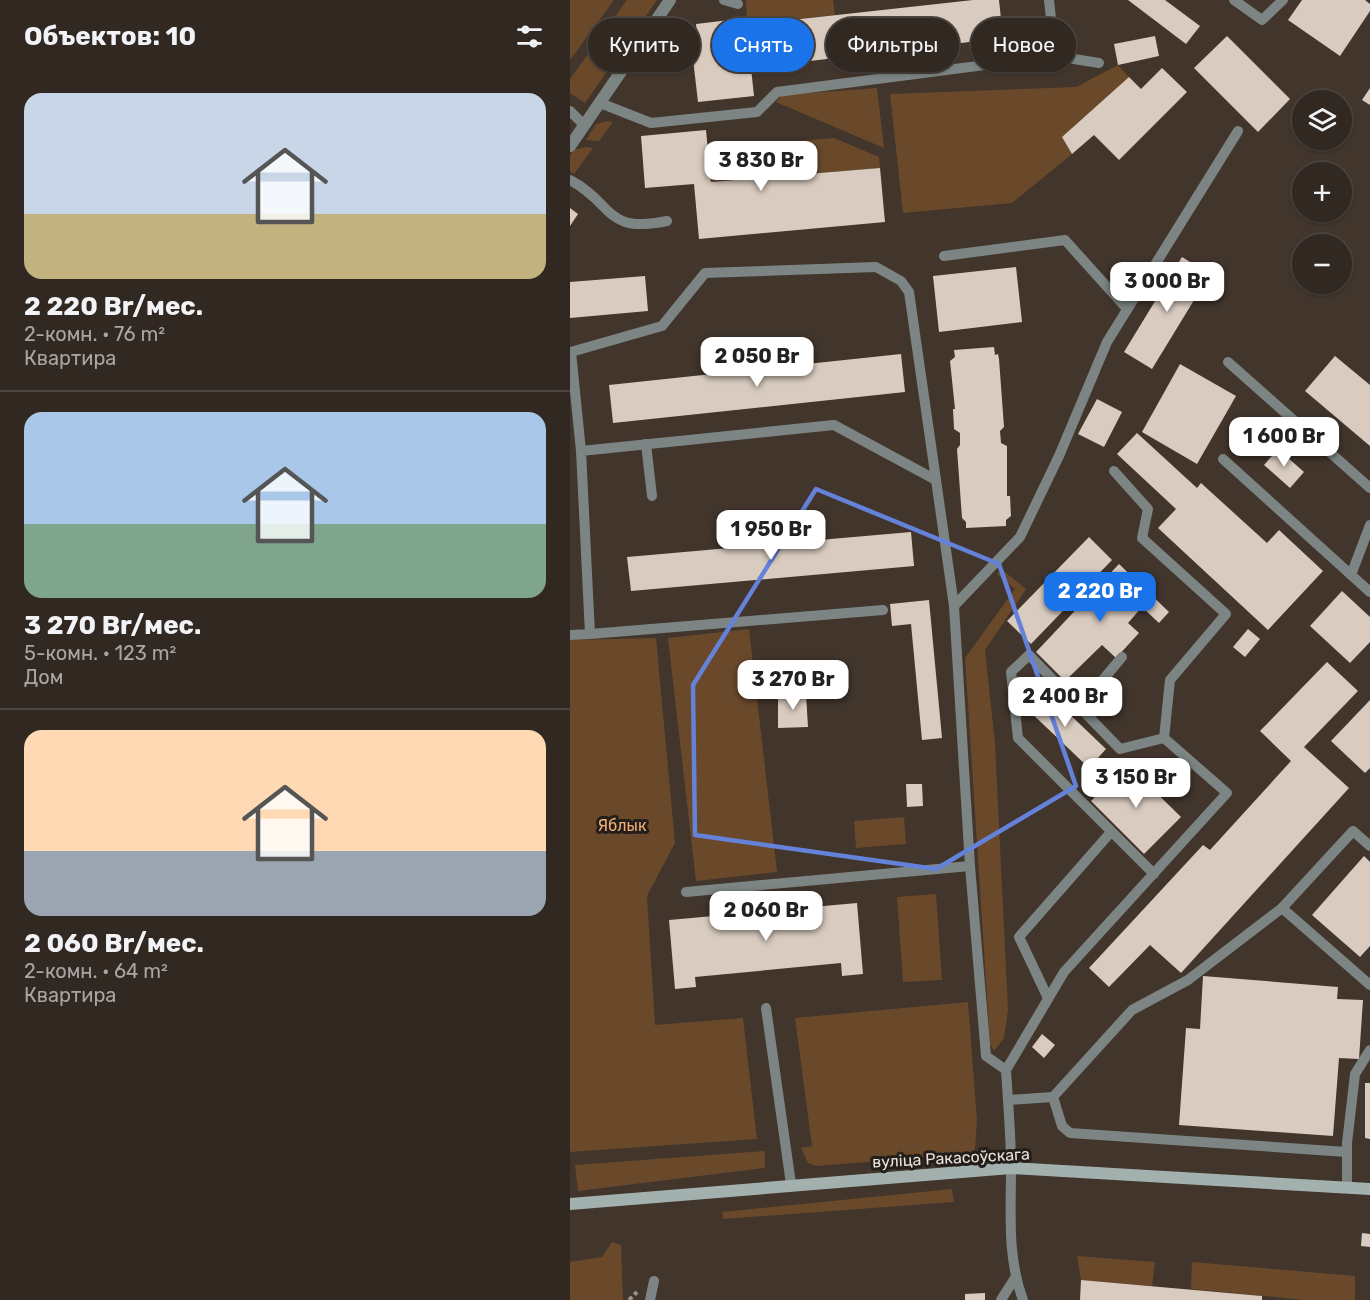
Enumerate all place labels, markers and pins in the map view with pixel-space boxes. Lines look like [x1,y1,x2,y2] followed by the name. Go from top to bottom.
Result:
[699,141,823,192] pin: 3 830 Br
[1105,262,1229,313] pin: 3 000 Br
[695,337,819,388] pin: 2 050 Br
[1222,417,1346,468] pin: 1 600 Br
[709,510,833,561] pin: 1 950 Br
[1038,572,1162,623] pin: 2 220 Br
[731,660,855,711] pin: 3 270 Br
[1003,677,1127,728] pin: 2 400 Br
[1074,758,1198,809] pin: 3 150 Br
[704,891,828,942] pin: 2 060 Br

